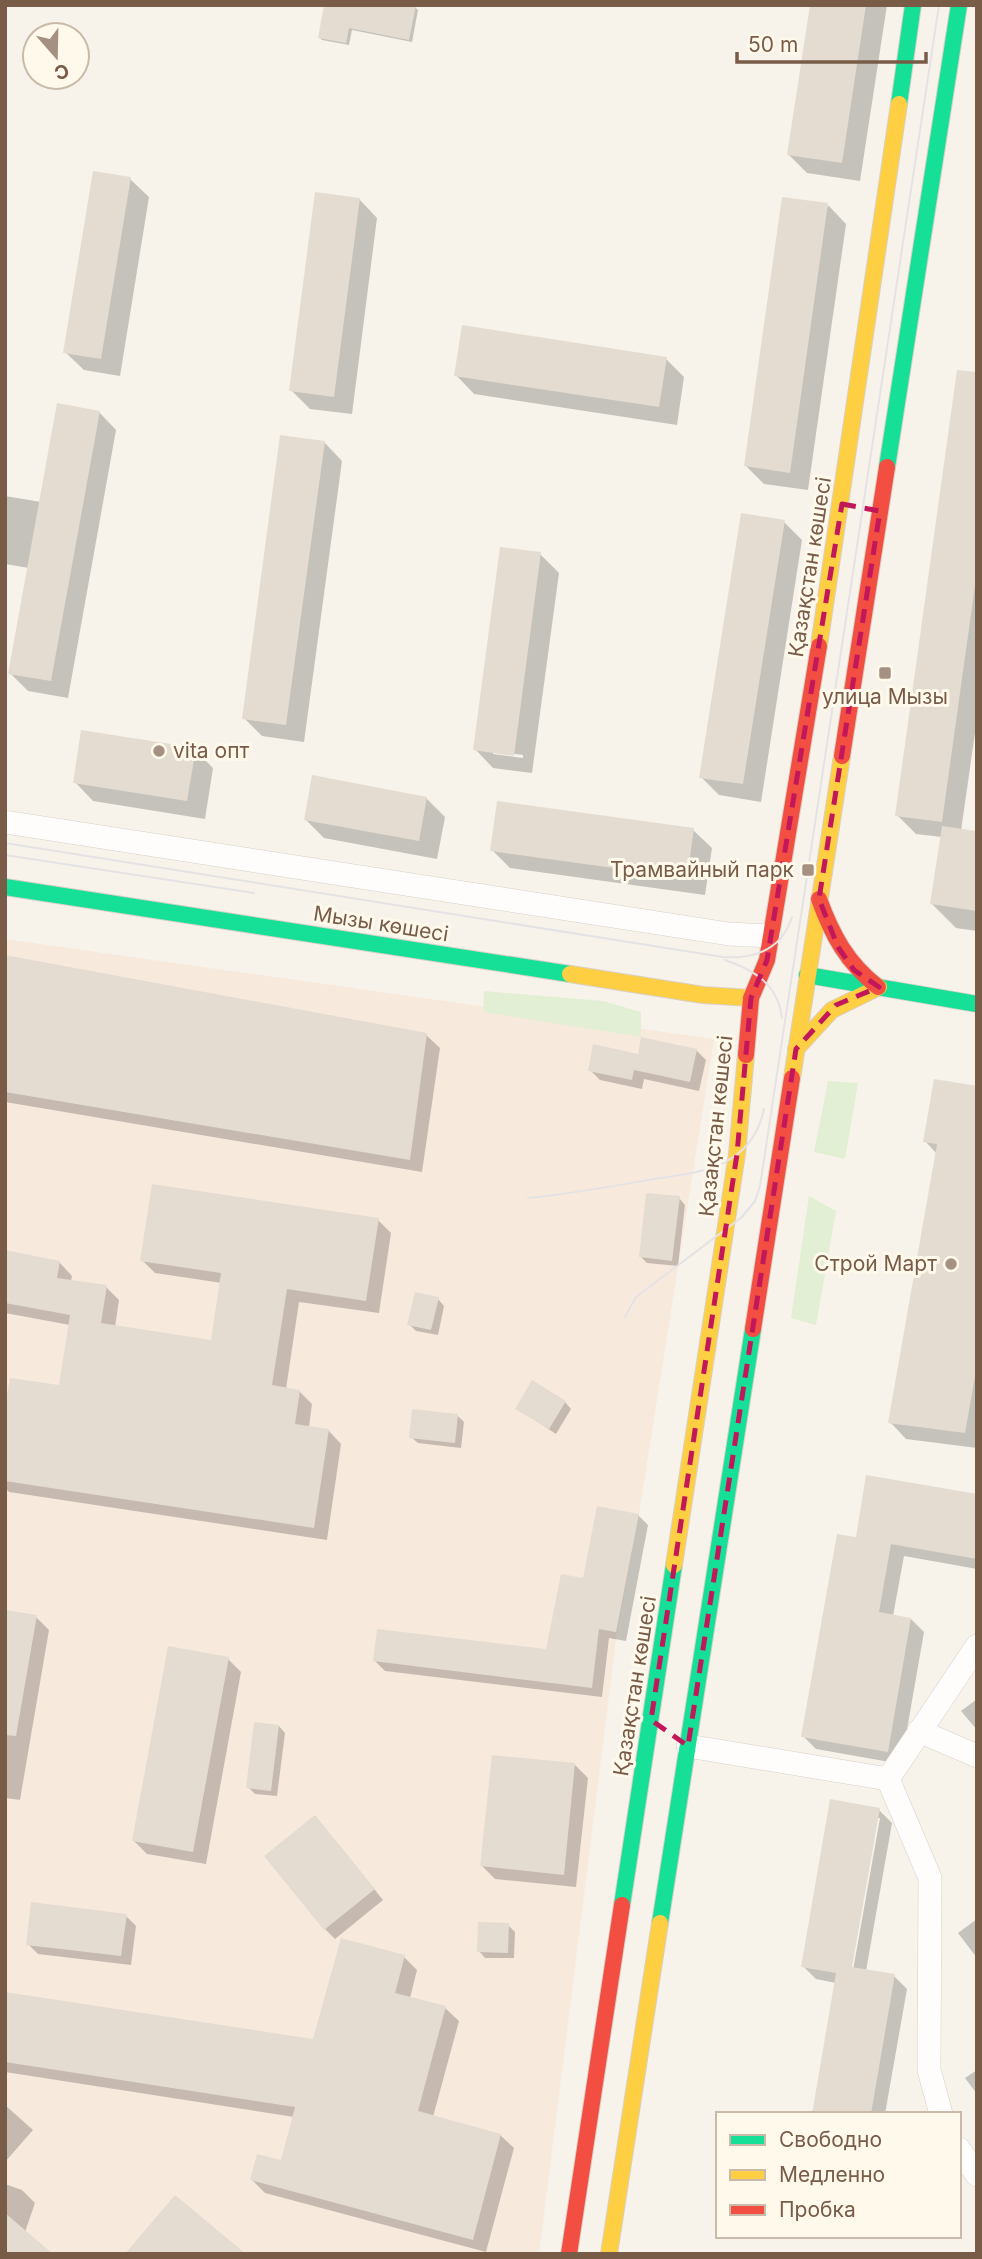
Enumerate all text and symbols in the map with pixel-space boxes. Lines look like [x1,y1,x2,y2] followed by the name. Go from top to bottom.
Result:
[21,21,91,91] north arrow
[737,21,926,65] scale bar
[748,32,798,57] text: 50 m
[51,58,72,85] text: С
[783,475,836,659] street label: Қазақстан көшесі
[877,665,893,681] marker: улица Мызы
[822,684,948,709] place label: улица Мызы
[173,738,249,763] place label: vita опт
[151,743,167,759] marker: vita опт
[610,857,795,882] place label: Трамвайный парк
[800,862,816,878] marker: Трамвайный парк
[312,901,450,947] street label: Мызы көшесі
[694,1034,737,1218] street label: Қазақстан көшесі
[814,1251,937,1276] place label: Строй Март
[943,1256,959,1272] marker: Строй Март
[608,1594,661,1778] street label: Қазақстан көшесі
[716,2112,961,2238] legend
[779,2127,882,2152] text: Свободно
[779,2162,885,2187] text: Медленно
[779,2197,856,2222] text: Пробка

